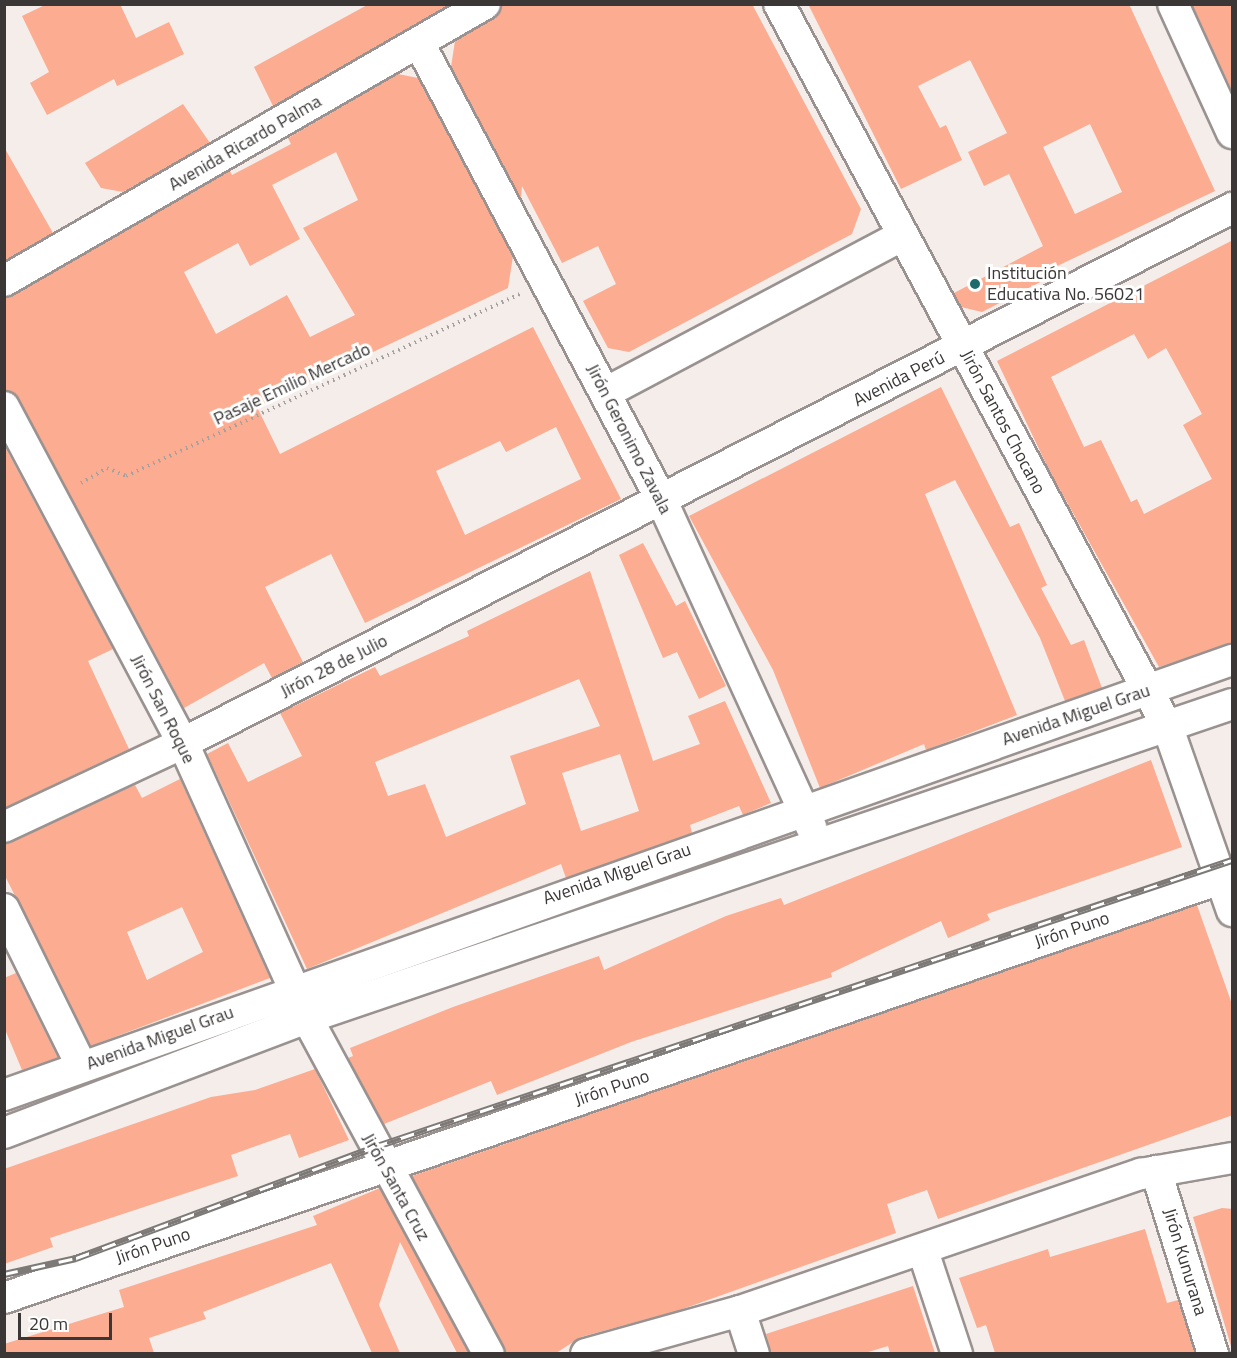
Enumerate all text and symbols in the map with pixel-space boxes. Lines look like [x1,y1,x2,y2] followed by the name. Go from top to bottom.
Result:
[165,90,325,196] street label: Avenida Ricardo Palma
[987,263,1144,306] place label: Institución Educativa No. 56021
[968,277,982,291] marker: Institución Educativa No. 56021
[210,338,374,430] street label: Pasaje Emilio Mercado
[956,346,1050,498] street label: Jirón Santos Chocano
[850,347,948,411] street label: Avenida Perú
[582,360,676,518] street label: Jirón Geronimo Zavala
[277,630,391,702] street label: Jirón 28 de Julio
[126,651,200,767] street label: Jirón San Roque
[999,680,1153,750] street label: Avenida Miguel Grau
[540,839,694,909] street label: Avenida Miguel Grau
[1032,907,1112,953] street label: Jirón Puno
[83,1001,237,1075] street label: Avenida Miguel Grau
[572,1065,652,1111] street label: Jirón Puno
[358,1129,434,1245] street label: Jirón Santa Cruz
[1158,1206,1212,1318] street label: Jirón Kunurana
[113,1223,193,1269] street label: Jirón Puno
[21,1301,116,1339] scale bar
[29,1310,68,1337] text: 20 m

